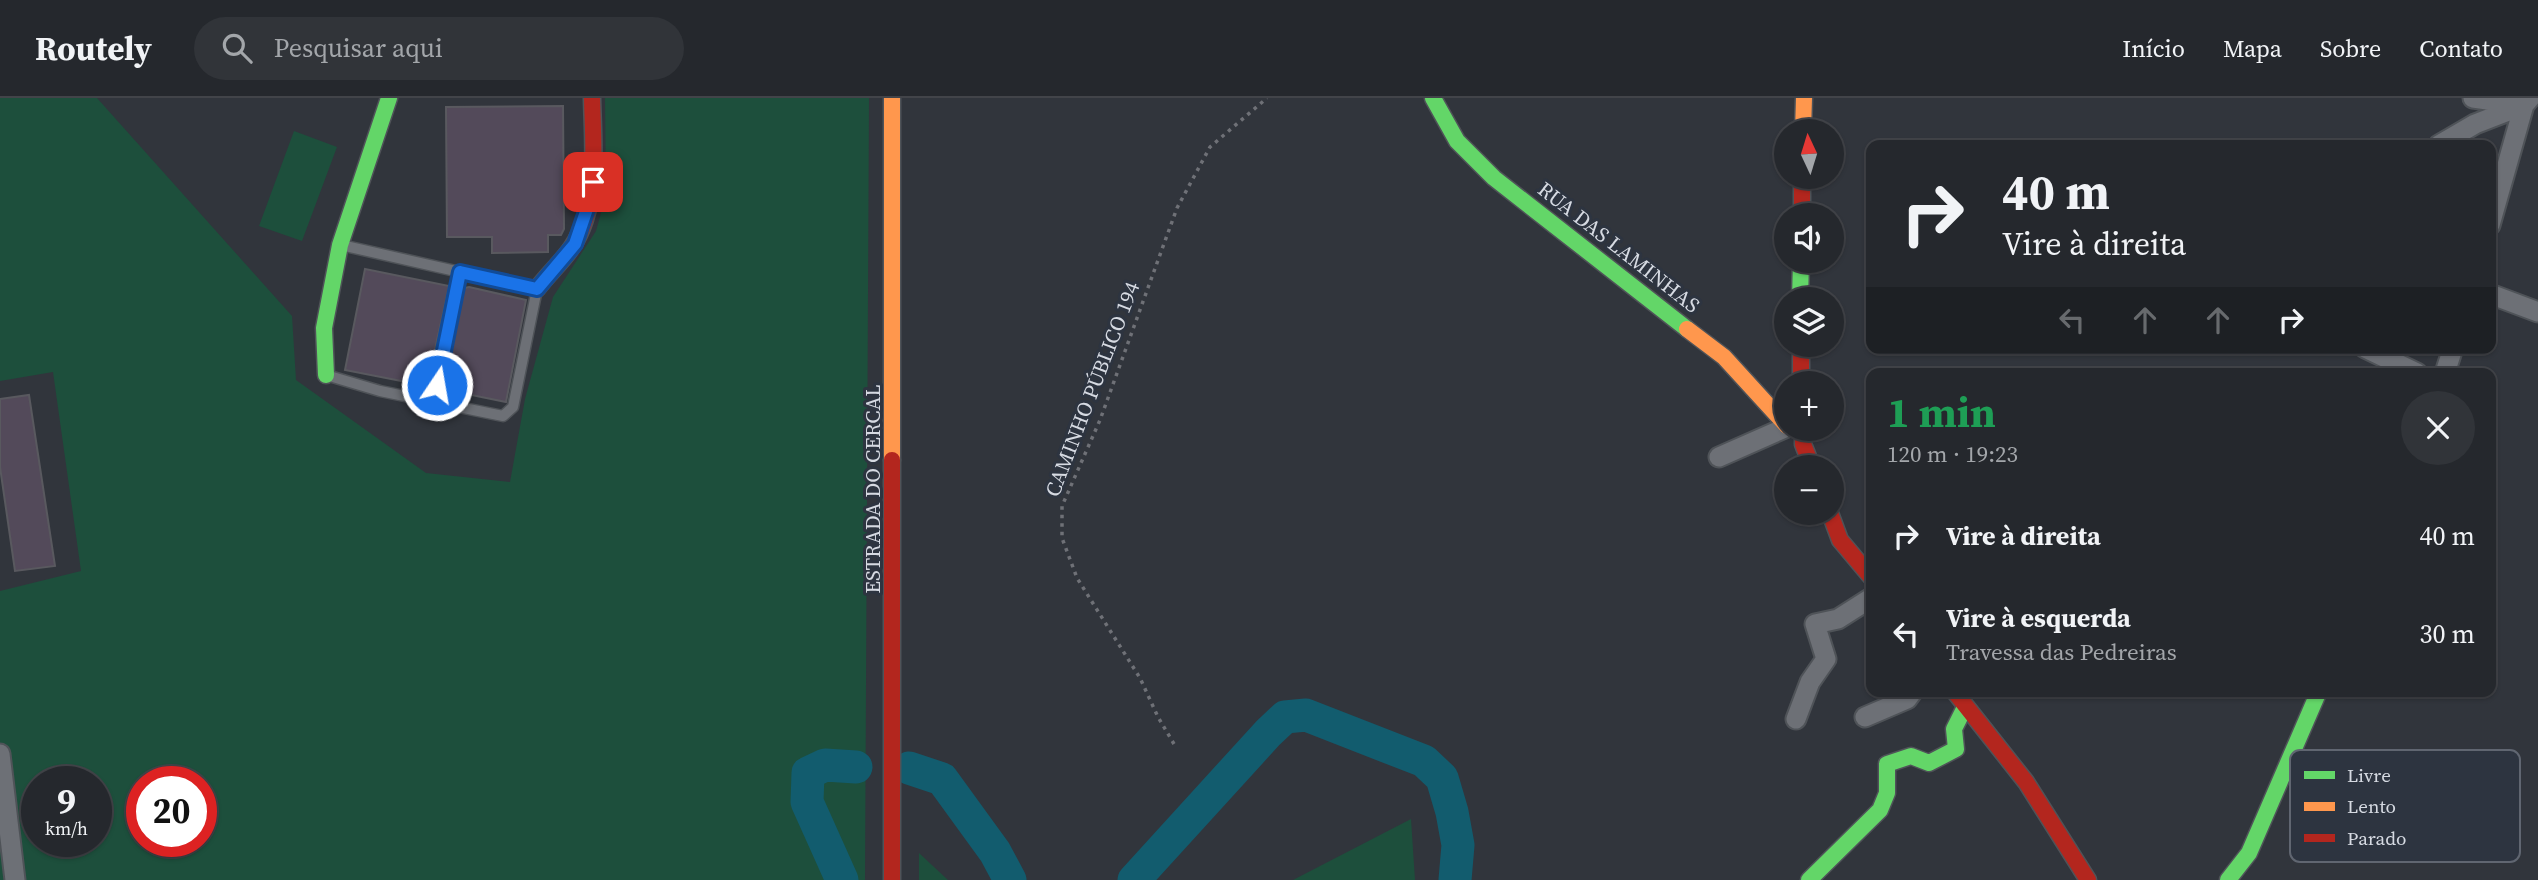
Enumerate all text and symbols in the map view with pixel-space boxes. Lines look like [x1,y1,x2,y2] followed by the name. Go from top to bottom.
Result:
[194,17,684,80] search box
[35,26,152,71] text: Routely
[218,29,256,67] icon: search
[274,30,443,66] text: Pesquisar aqui
[2122,32,2185,65] text: Início
[2223,32,2282,65] text: Mapa
[2320,32,2381,65] text: Sobre
[2419,32,2503,65] text: Contato
[1774,119,1844,189] north arrow
[1774,119,1844,525] map controls
[563,152,623,212] pin
[2002,158,2110,225] text: 40 m
[574,163,612,201] icon: arrive
[1887,168,1978,259] icon: right
[1532,175,1706,319] street label: RUA DAS LAMINHAS
[1774,203,1844,273] button: sound
[2002,222,2186,266] text: Vire à direita
[1038,277,1147,501] street label: CAMINHO PÚBLICO 194
[1774,287,1844,357] button: layers
[2053,301,2091,339] icon: left
[2126,301,2164,339] icon: ahead
[2199,301,2237,339] icon: ahead
[2272,301,2310,339] icon: right
[400,348,474,422] position arrow
[1774,371,1844,441] button: +
[1887,383,1996,441] text: 1 min
[858,384,887,594] street label: ESTRADA DO CERCAL
[2401,391,2475,465] button: close
[1887,438,2018,470] text: 120 m · 19:23
[1774,455,1844,525] button: −
[1887,517,1925,555] icon: right
[1946,518,2101,554] text: Vire à direita
[2420,518,2475,554] text: 40 m
[1946,600,2131,636] text: Vire à esquerda
[1887,615,1925,653] icon: left
[2420,616,2475,652] text: 30 m
[1946,636,2177,668] text: Travessa das Pedreiras
[2290,750,2520,862] legend
[2347,762,2391,788] text: Livre
[126,766,217,857] speed limit sign: 20
[57,778,76,826] text: 9
[2347,793,2396,819] text: Lento
[45,816,88,841] text: km/h
[2347,825,2406,851] text: Parado

